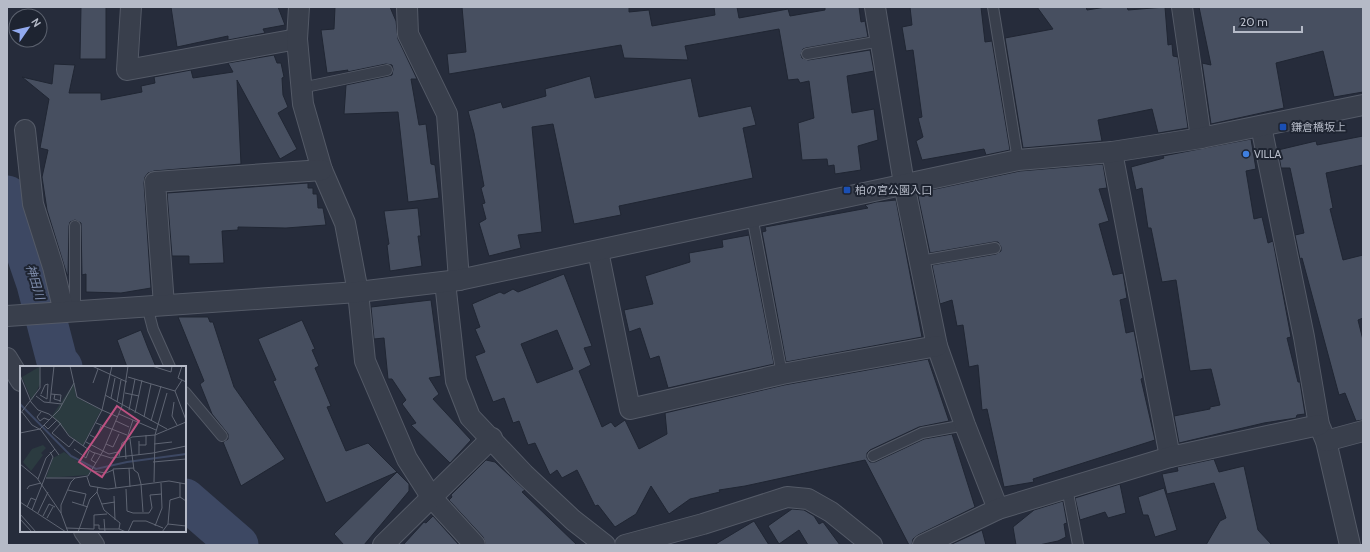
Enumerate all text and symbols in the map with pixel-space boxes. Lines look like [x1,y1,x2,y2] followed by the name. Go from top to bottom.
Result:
[8,8,48,48] north arrow
[1234,8,1302,34] scale bar
[1240,14,1268,29] text: 20 m
[28,15,44,30] text: N
[1291,120,1346,134] place label: 鎌倉橋坂上
[1278,122,1288,132] marker: 鎌倉橋坂上
[1254,147,1282,161] place label: VILLA
[1241,149,1251,159] marker: VILLA
[855,183,932,197] place label: 柏の宮公園入口
[842,185,852,195] marker: 柏の宮公園入口
[23,262,48,303] water label: 神田川
[20,366,186,532] inset map

